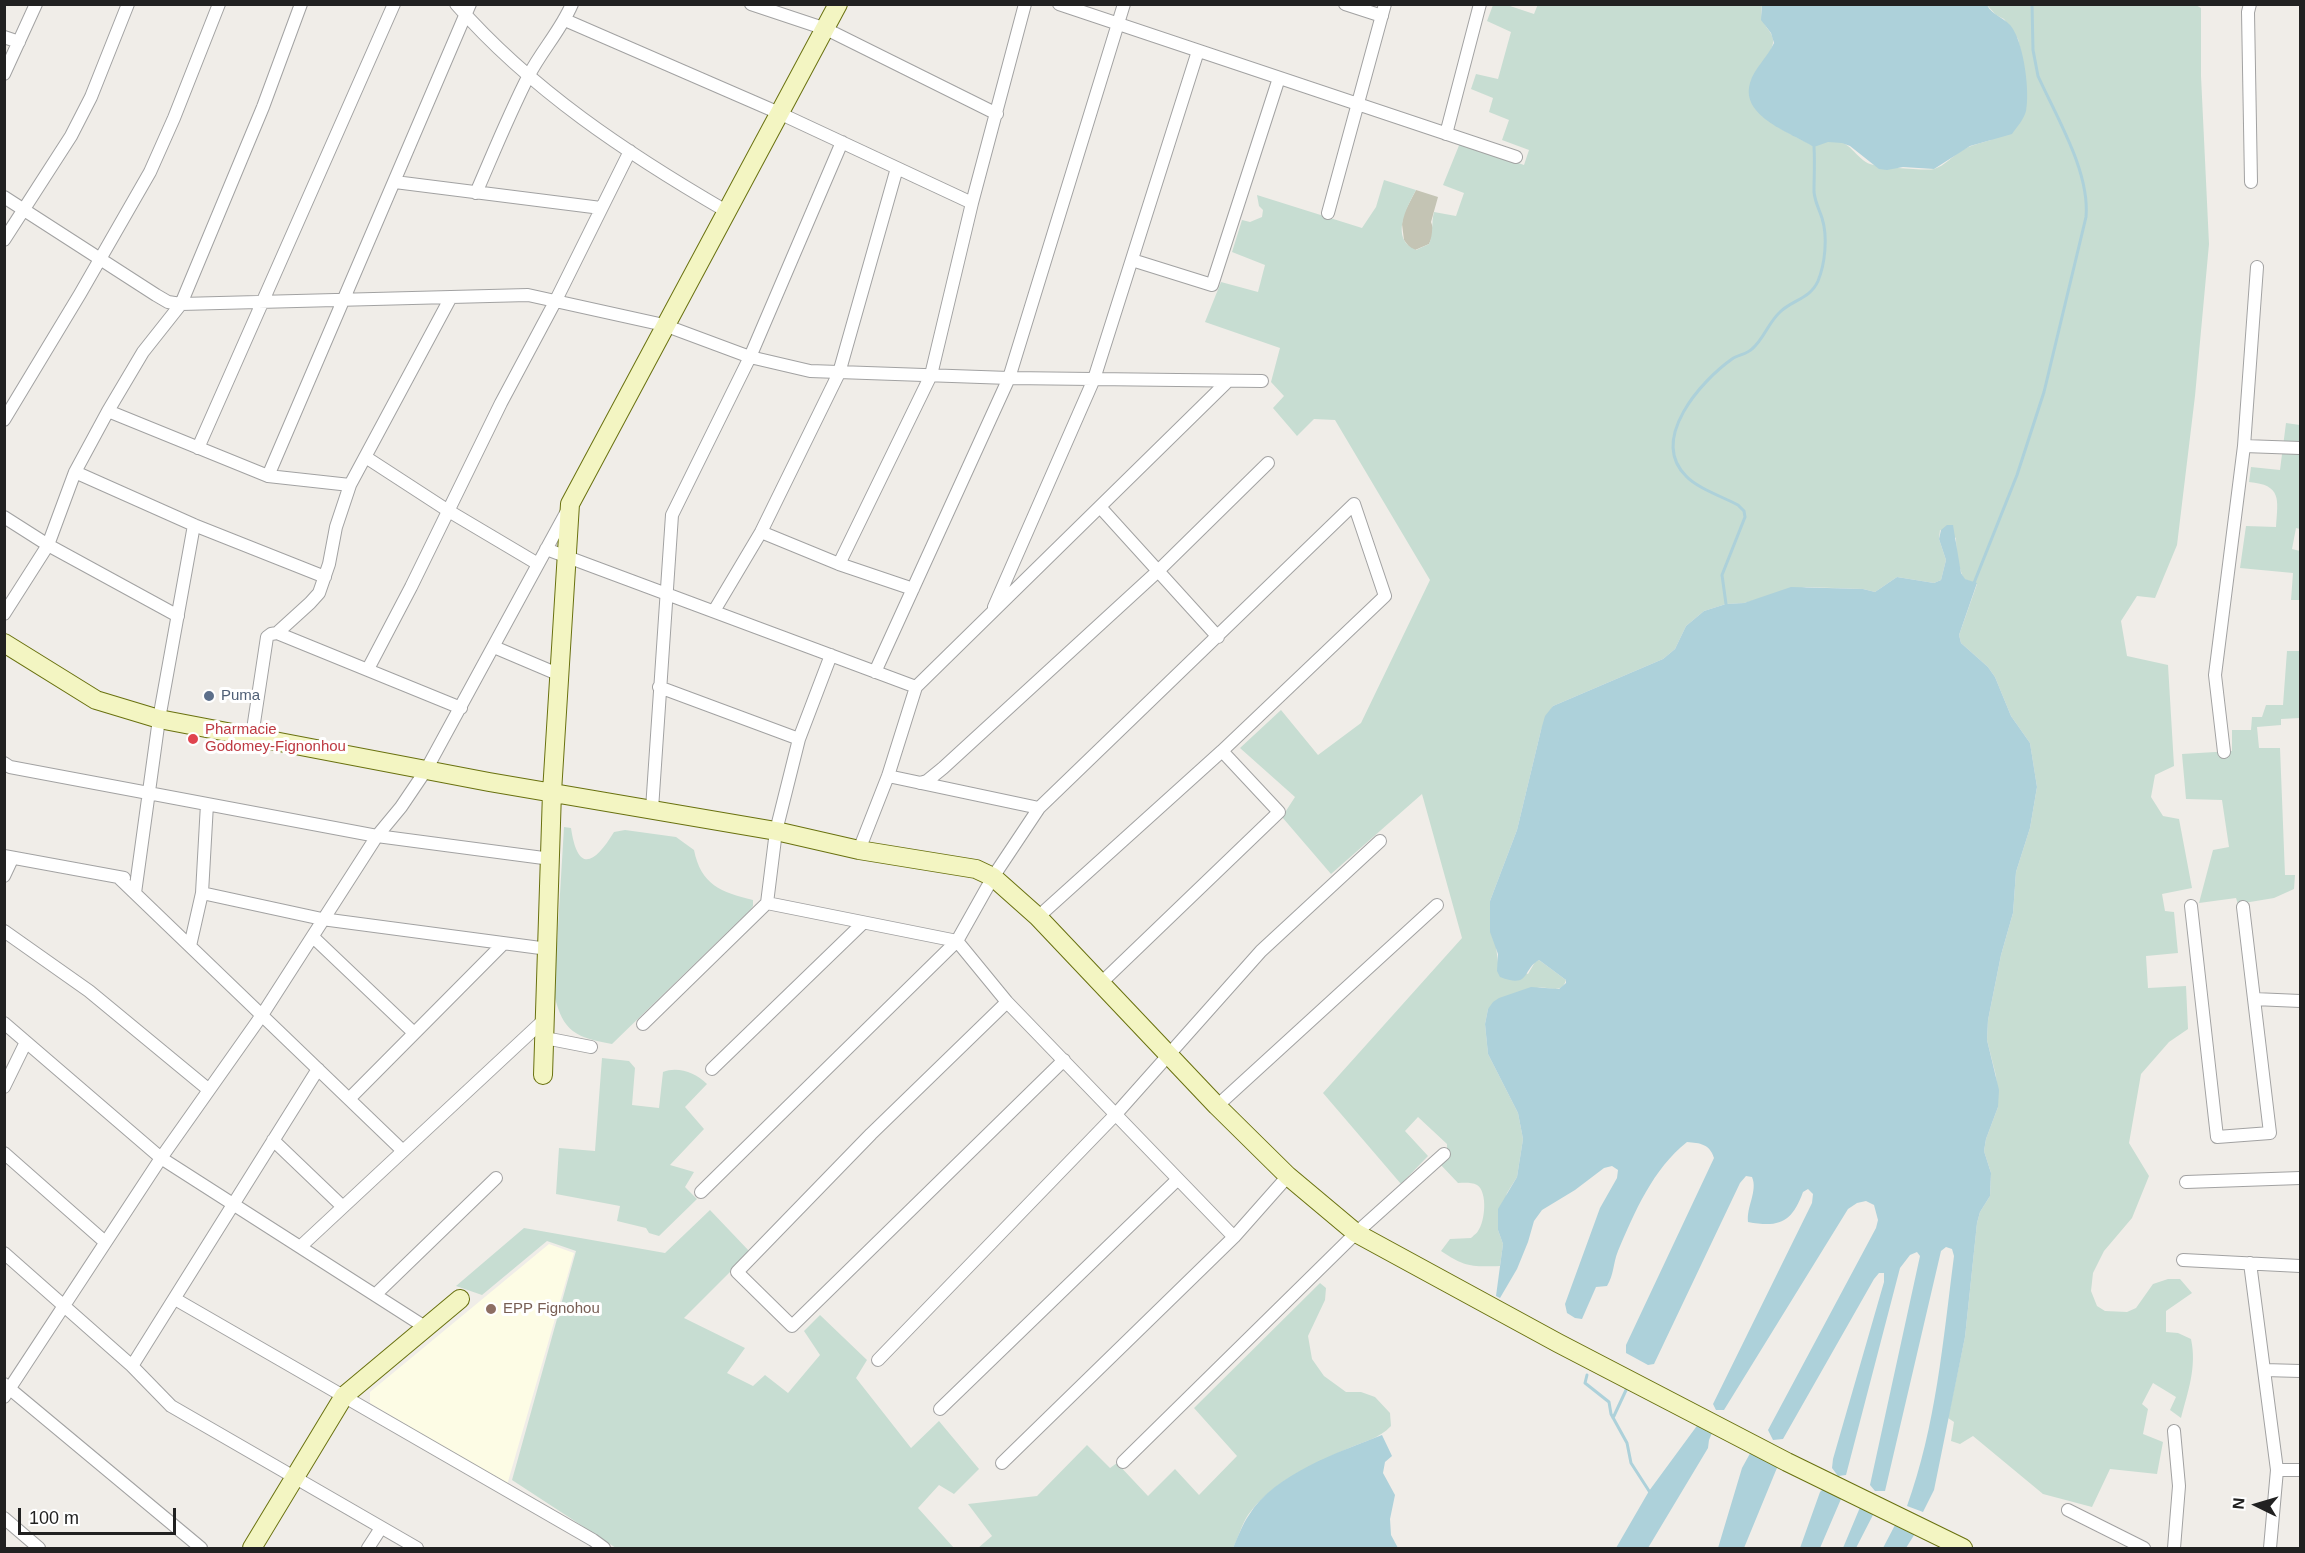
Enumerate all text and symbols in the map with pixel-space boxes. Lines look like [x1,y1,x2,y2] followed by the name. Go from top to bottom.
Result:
[221,687,260,705] place label: Puma
[202,689,216,703] marker: Puma
[205,721,346,756] place label: Pharmacie Godomey-Fignonhou
[186,732,200,746] marker: Pharmacie Godomey-Fignonhou
[503,1300,600,1318] place label: EPP Fignohou
[484,1302,498,1316] marker: EPP Fignohou
[2227,1475,2287,1535] north arrow
[21,1496,178,1534] scale bar
[2230,1497,2248,1510] text: N
[29,1508,79,1528] text: 100 m

